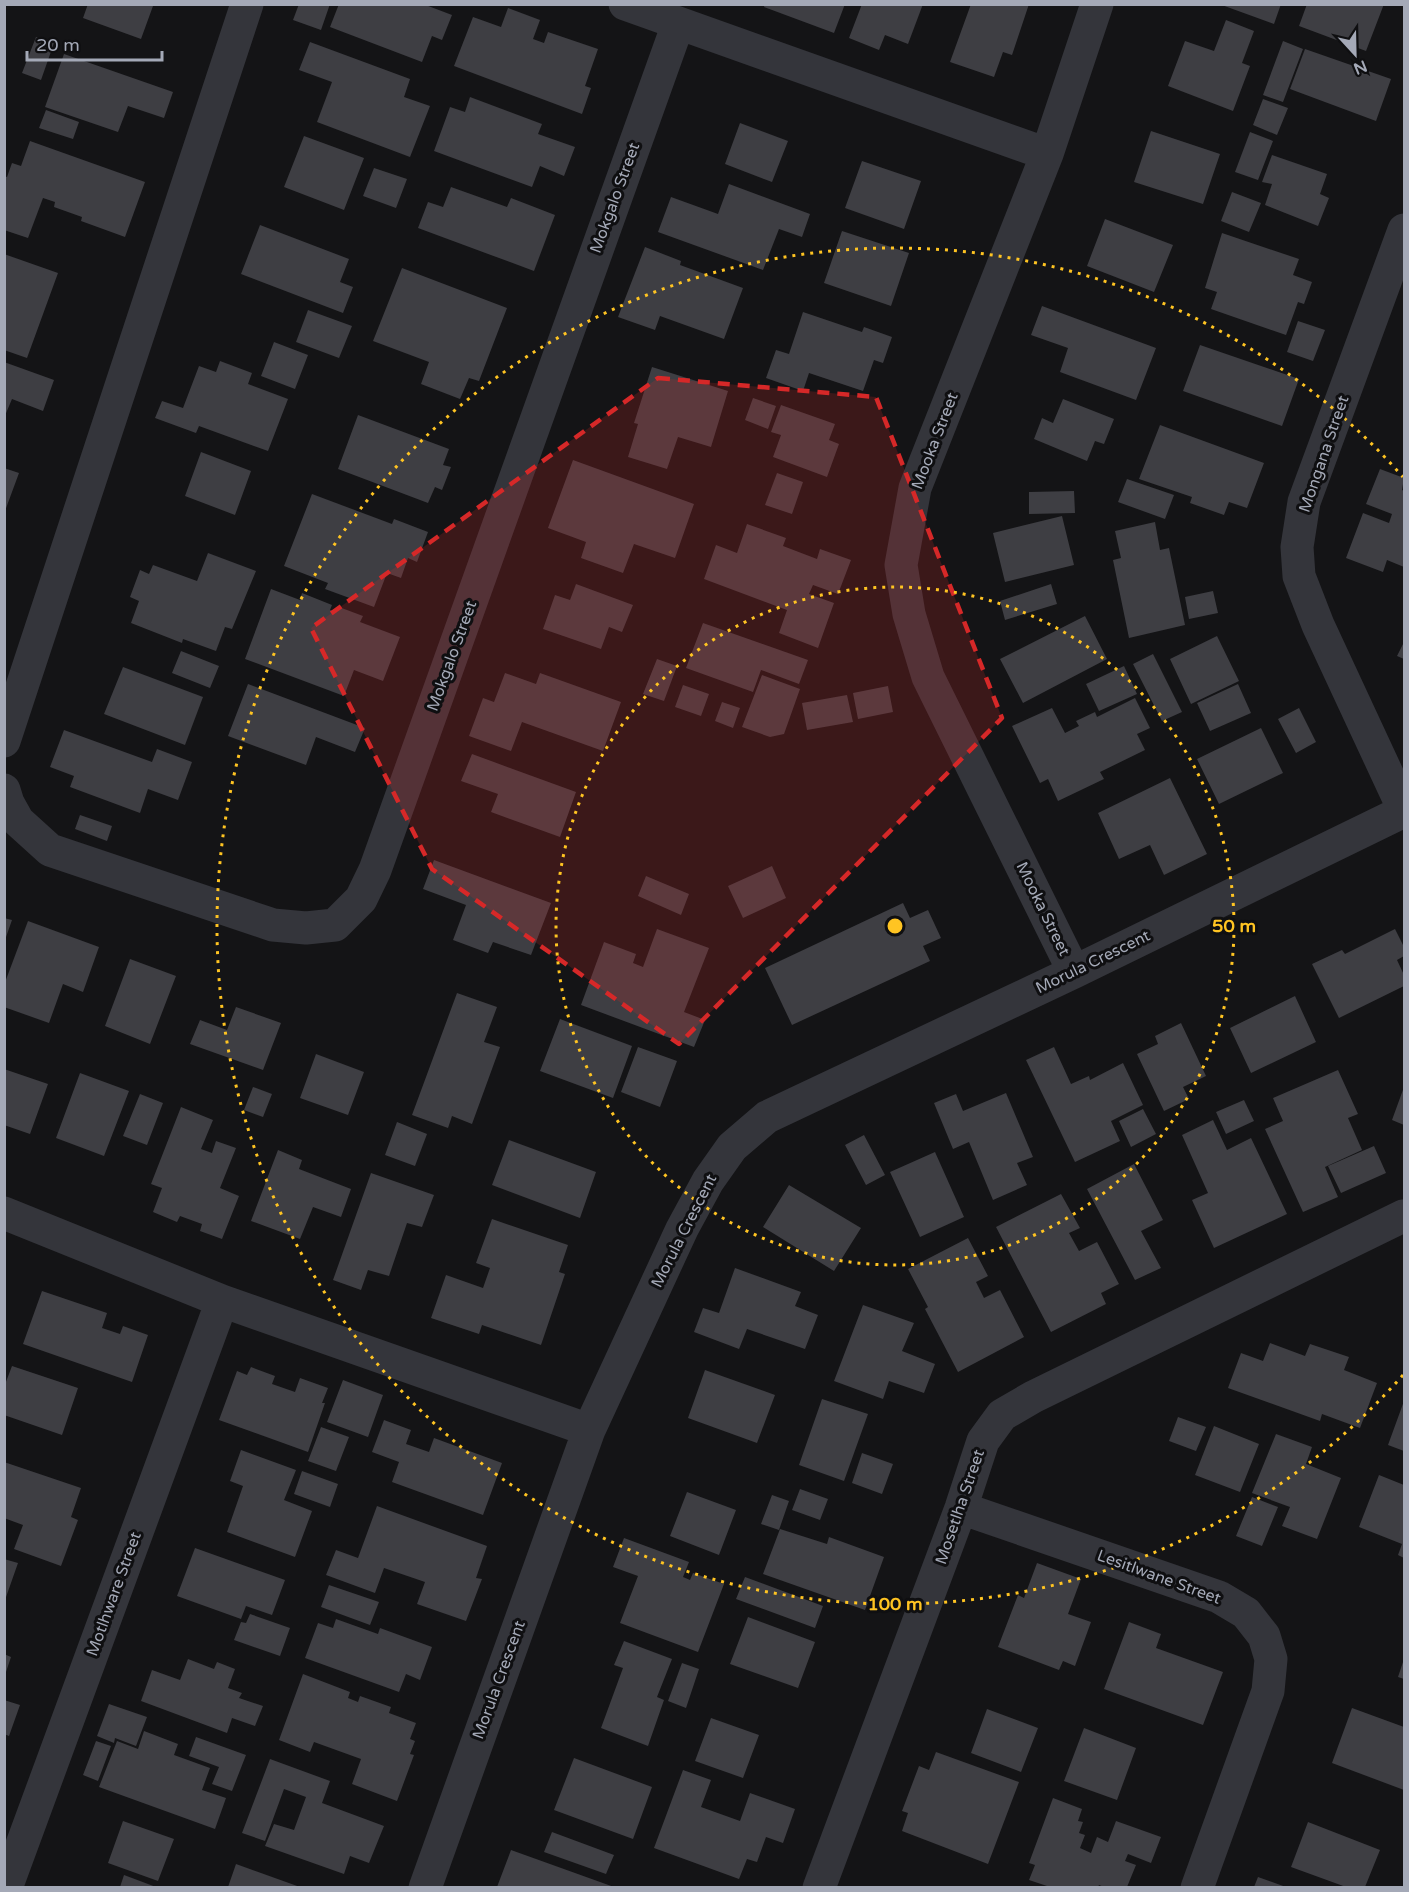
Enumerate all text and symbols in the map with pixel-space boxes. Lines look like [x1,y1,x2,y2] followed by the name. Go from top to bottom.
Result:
[27,24,162,62] scale bar
[1325,24,1385,84] north arrow
[36,34,80,56] text: 20 m
[1351,55,1370,79] text: N
[586,140,644,256] street label: Mokgalo Street
[907,390,963,492] street label: Mooka Street
[1295,393,1353,515] street label: Mongana Street
[423,598,481,714] street label: Mokgalo Street
[1012,859,1074,959] street label: Mooka Street
[1212,915,1256,937] text: 50 m
[885,916,905,936] centre of rings
[1033,926,1153,998] street label: Morula Crescent
[647,1171,721,1291] street label: Morula Crescent
[931,1447,989,1567] street label: Mosetlha Street
[82,1529,146,1659] street label: Motlhware Street
[1094,1545,1224,1609] street label: Lesitlwane Street
[867,1593,923,1615] text: 100 m
[468,1618,530,1742] street label: Morula Crescent

